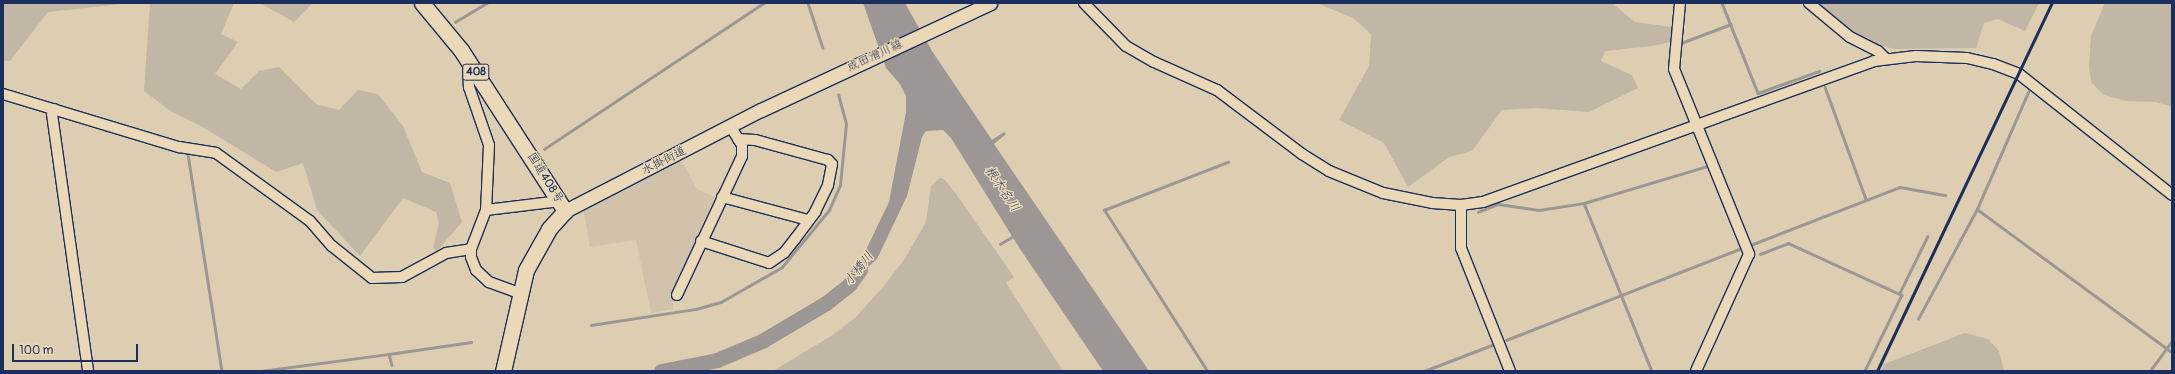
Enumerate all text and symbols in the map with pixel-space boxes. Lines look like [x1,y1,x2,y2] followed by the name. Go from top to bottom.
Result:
[845,37,905,75] street label: 成田滑川線
[462,63,490,81] road number: 408
[639,144,689,178] street label: 水掛街道
[524,150,566,206] street label: 国道408号
[981,163,1023,215] water label: 根木名川
[841,249,877,289] water label: 小橋川
[14,336,140,362] scale bar
[19,343,53,358] text: 100 m

